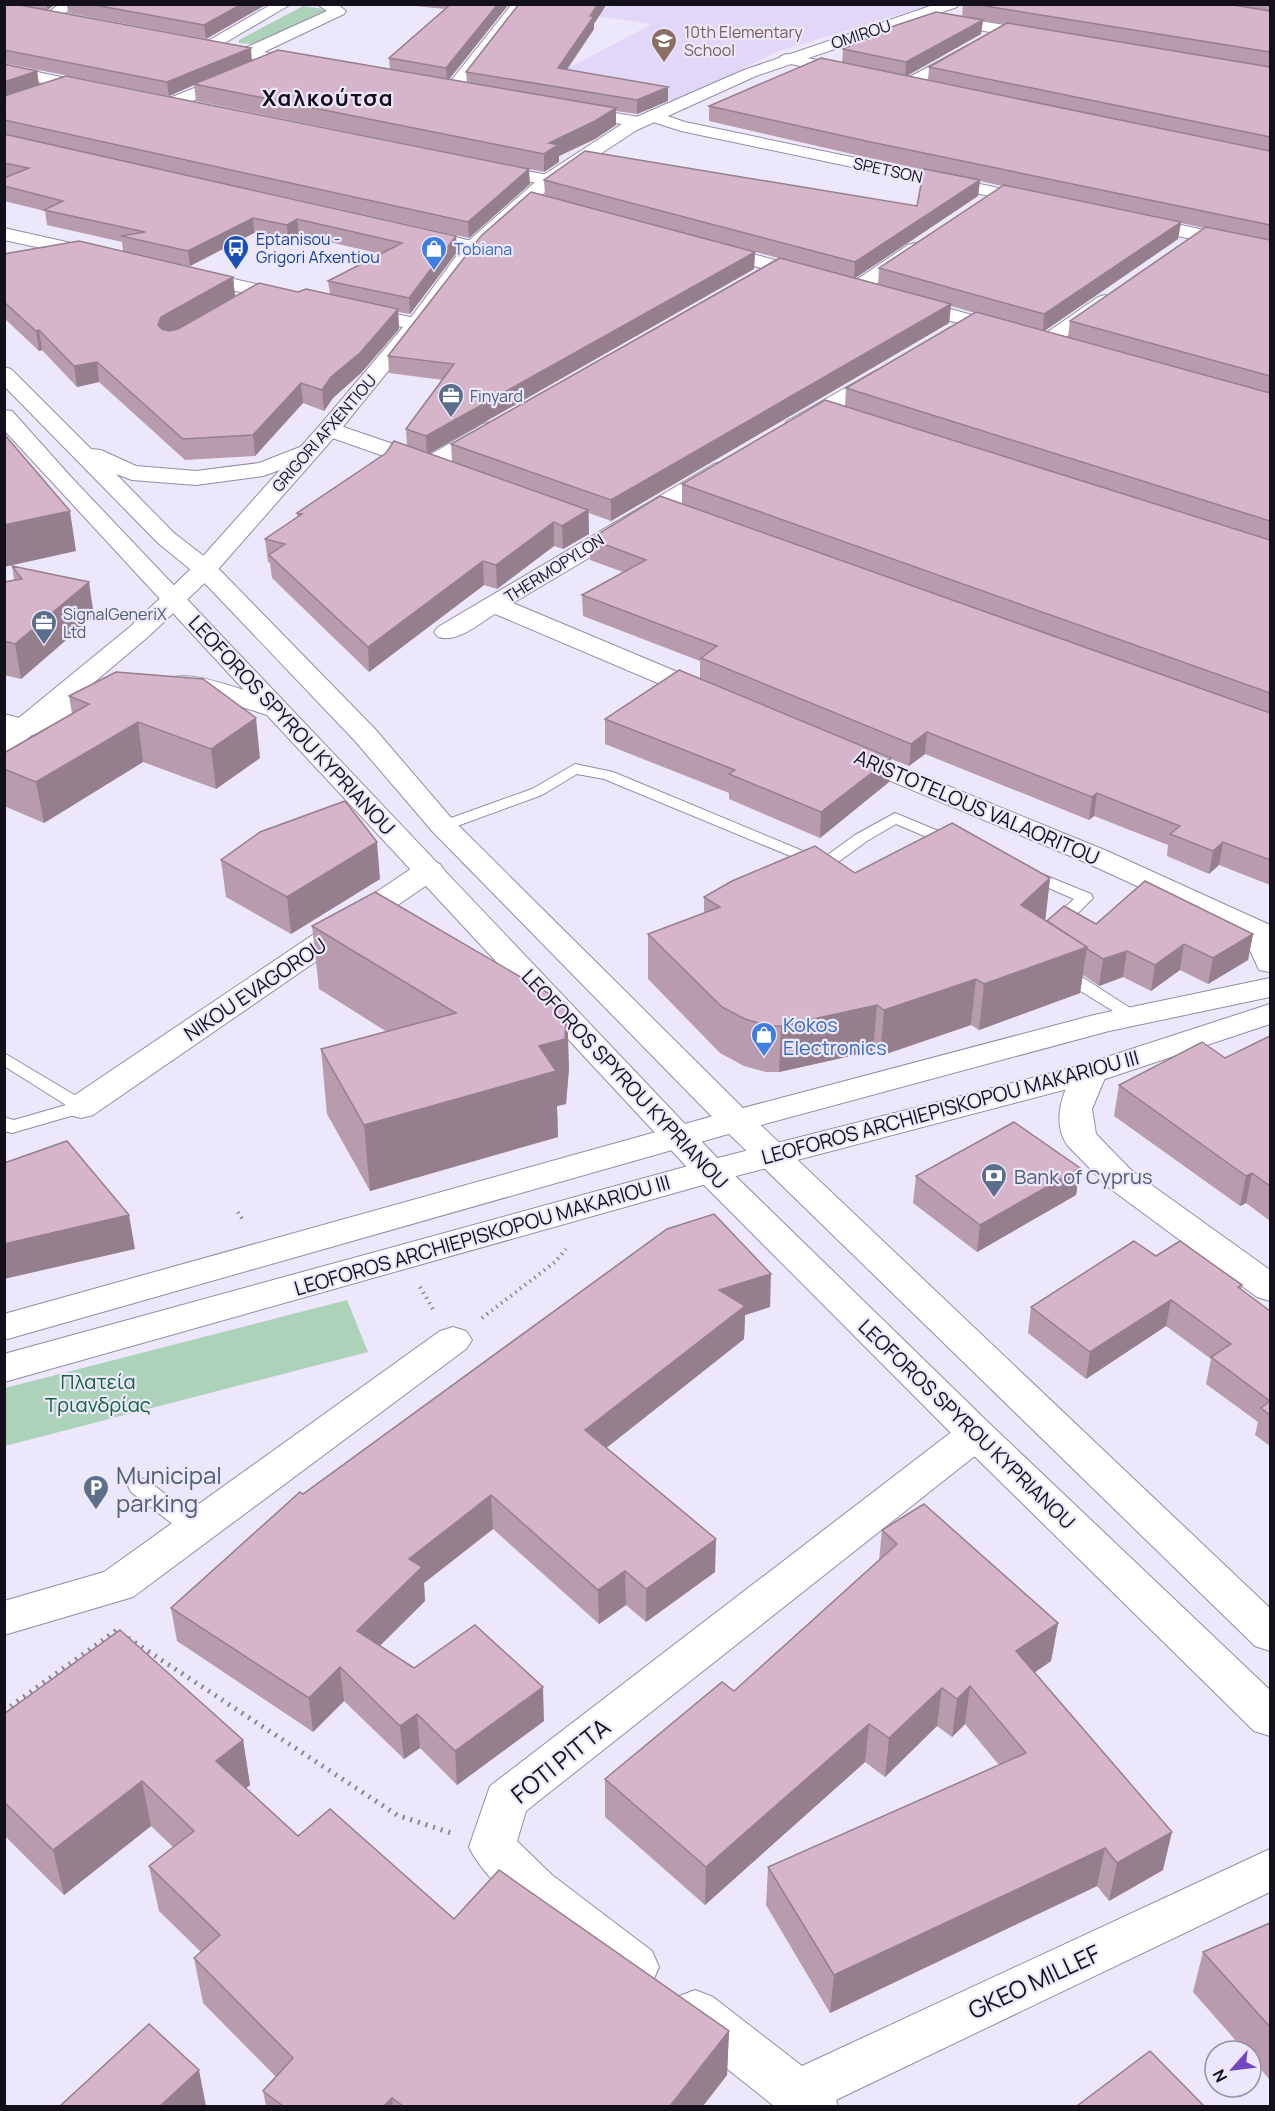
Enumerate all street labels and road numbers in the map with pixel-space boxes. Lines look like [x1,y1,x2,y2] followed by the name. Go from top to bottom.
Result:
[828,14,894,54] street label: OMIROU
[851,152,925,188] street label: SPETSON
[267,370,381,496] street label: GRIGORI AFXENTIOU
[500,529,608,607] street label: THERMOPYLON
[183,609,401,841] street label: LEOFOROS SPYROU KYPRIANOU
[850,743,1104,871] street label: ARISTOTELOUS VALAORITOU
[179,931,331,1047] street label: NIKOU EVAGOROU
[516,963,734,1195] street label: LEOFOROS SPYROU KYPRIANOU
[758,1044,1142,1170] street label: LEOFOROS ARCHIEPISKOPOU MAKARIOU III
[291,1168,673,1302] street label: LEOFOROS ARCHIEPISKOPOU MAKARIOU III
[853,1313,1081,1535] street label: LEOFOROS SPYROU KYPRIANOU
[504,1710,616,1810] street label: FOTI PITTA
[963,1936,1105,2026] street label: GKEO MILLEF

